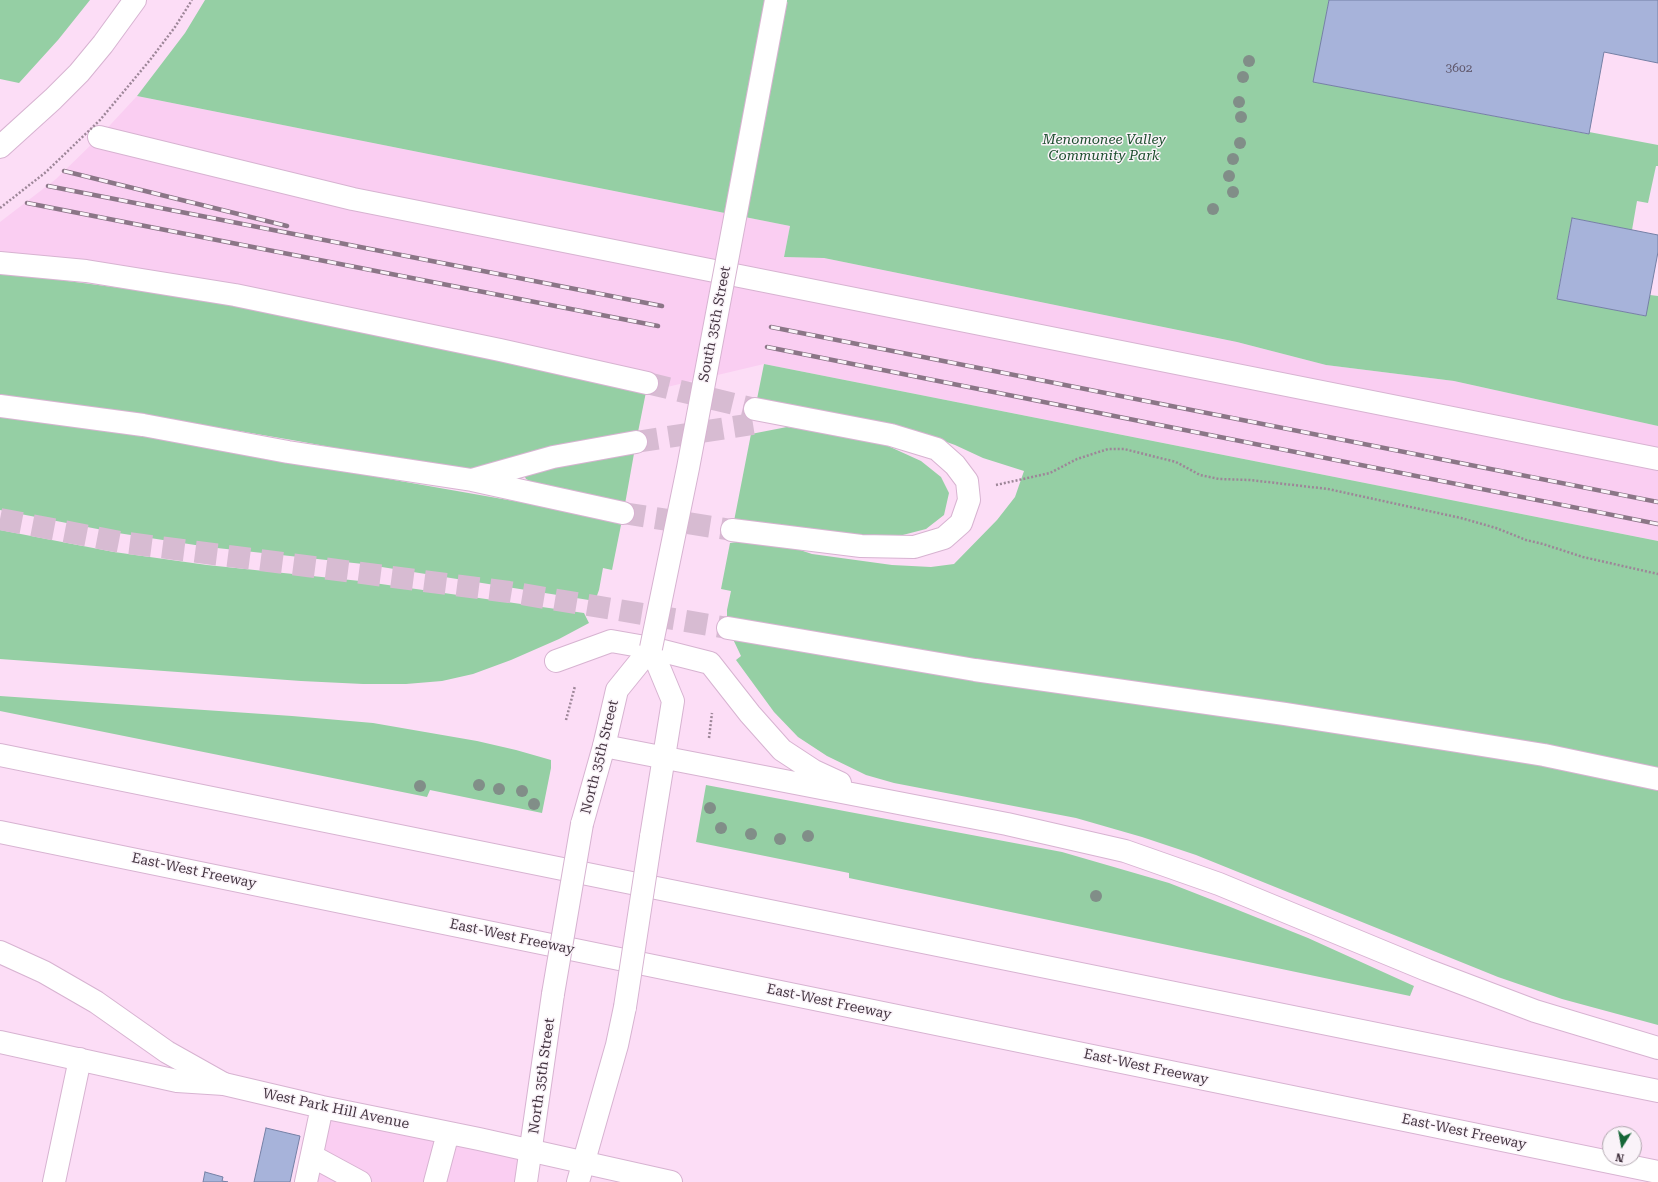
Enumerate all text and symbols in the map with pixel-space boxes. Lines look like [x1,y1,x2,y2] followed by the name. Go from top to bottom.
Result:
[1446,61,1472,75] house number: 3602
[1042,132,1166,164] park label: Menomonee Valley Community Park
[696,265,734,383] street label: South 35th Street
[578,698,622,816] street label: North 35th Street
[130,850,258,892] street label: East-West Freeway
[448,916,576,958] street label: East-West Freeway
[765,981,893,1023] street label: East-West Freeway
[526,1017,558,1135] street label: North 35th Street
[1082,1046,1210,1088] street label: East-West Freeway
[261,1085,411,1133] street label: West Park Hill Avenue
[1400,1111,1528,1153] street label: East-West Freeway
[1602,1126,1642,1166] north arrow
[1614,1150,1625,1164] text: N

